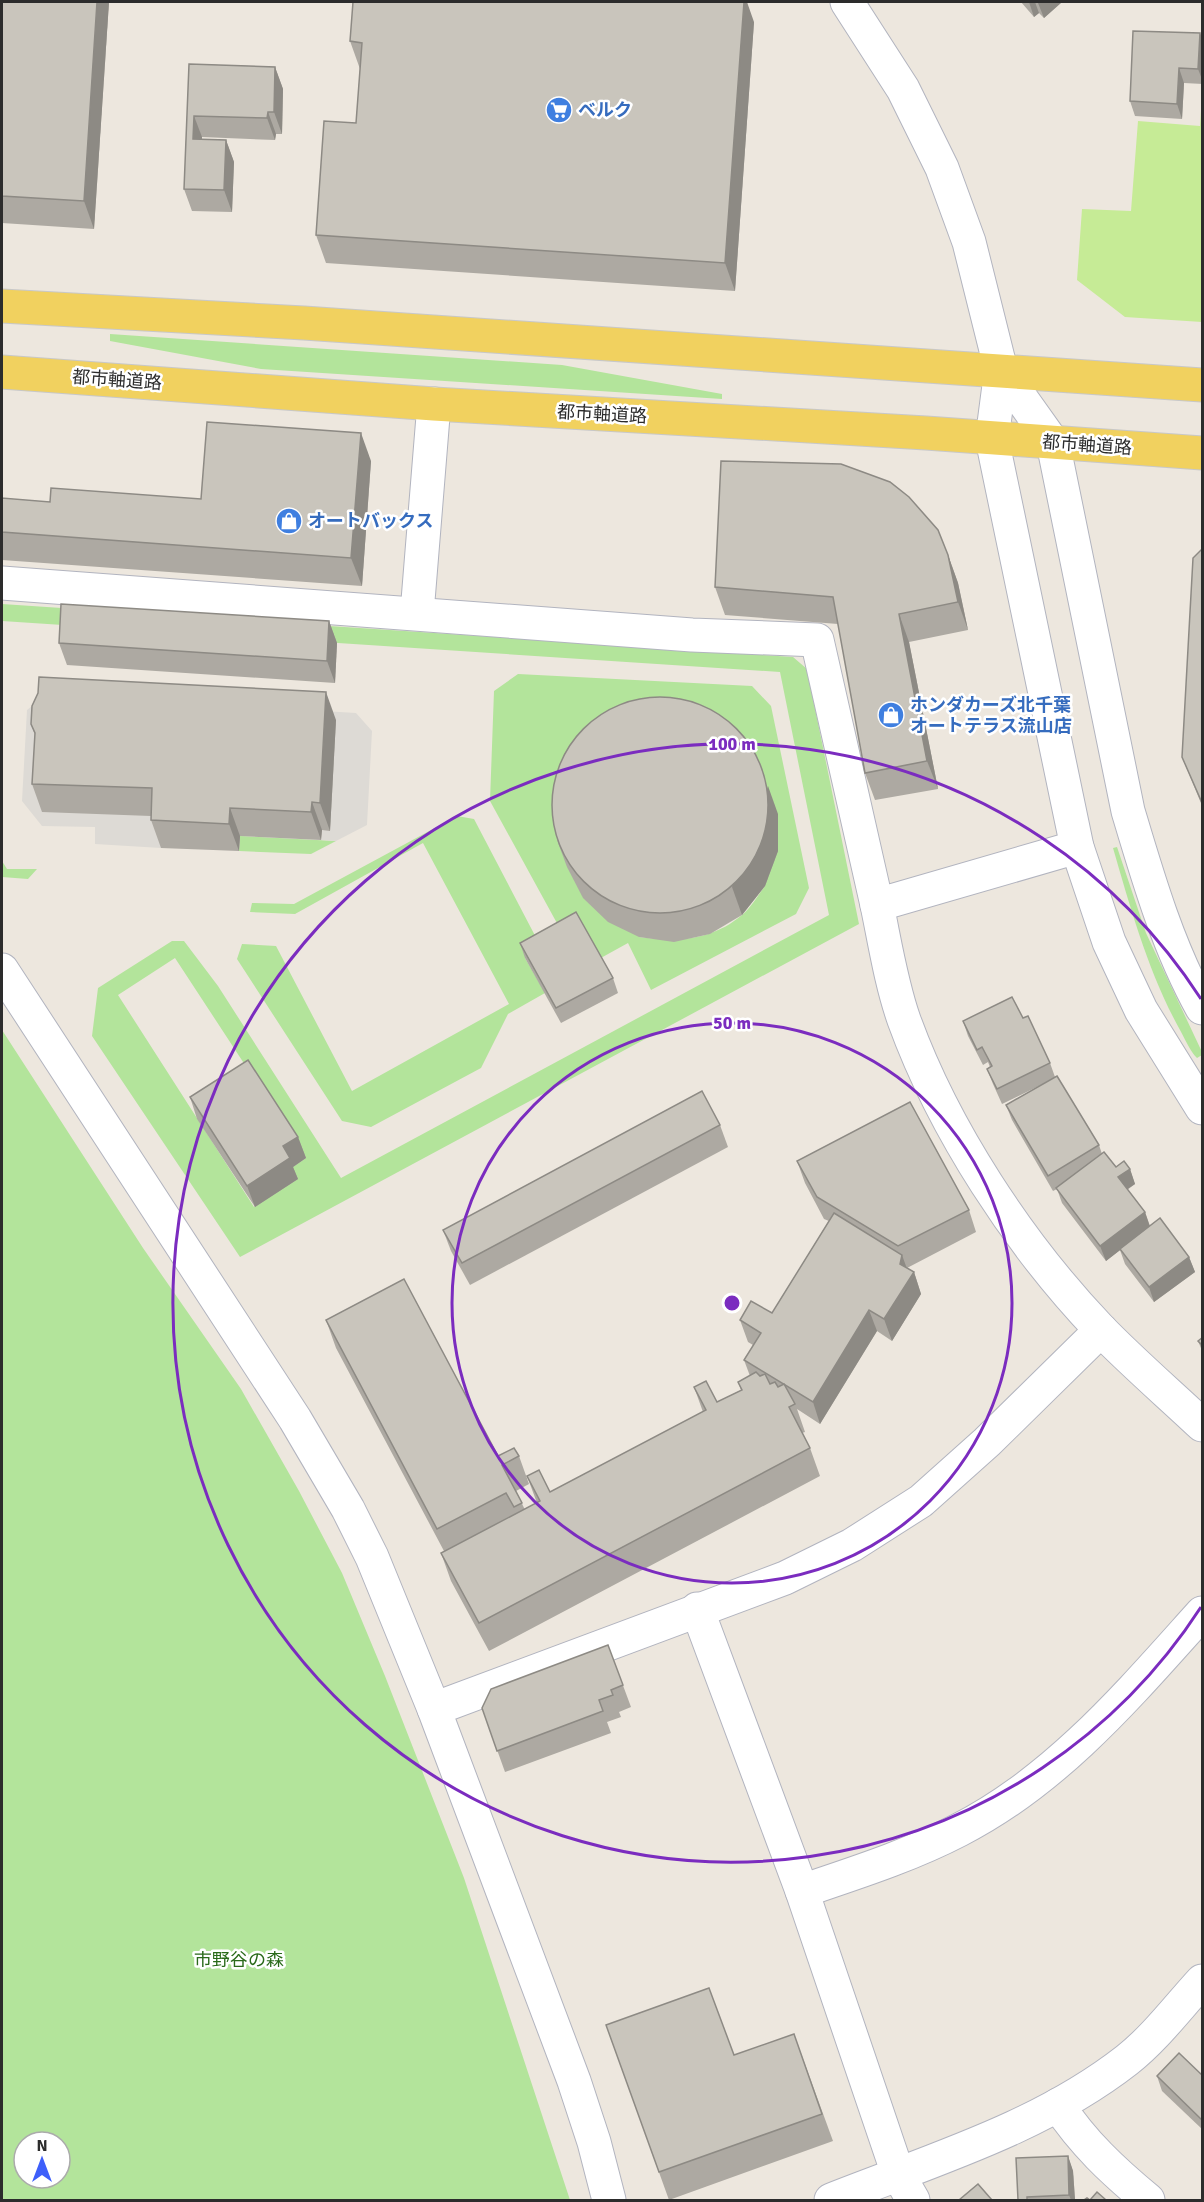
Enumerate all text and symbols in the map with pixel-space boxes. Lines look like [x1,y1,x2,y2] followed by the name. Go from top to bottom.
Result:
[544,95,574,125] supermarket icon: ベルク
[578,99,632,121] place label: ベルク
[71,366,163,394] street label: 都市軸道路
[556,401,648,427] street label: 都市軸道路
[1041,431,1133,459] street label: 都市軸道路
[274,506,304,536] shop icon: オートバックス
[308,510,433,532] place label: オートバックス
[910,694,1072,737] place label: ホンダカーズ北千葉 オートテラス流山店
[876,700,906,730] shop icon: ホンダカーズ北千葉 オートテラス流山店
[708,733,756,755] text: 100 m
[713,1012,751,1034] text: 50 m
[722,1293,742,1313] centre of rings
[194,1949,284,1971] park label: 市野谷の森
[12,2130,72,2190] north arrow
[36,2136,48,2156] text: N

